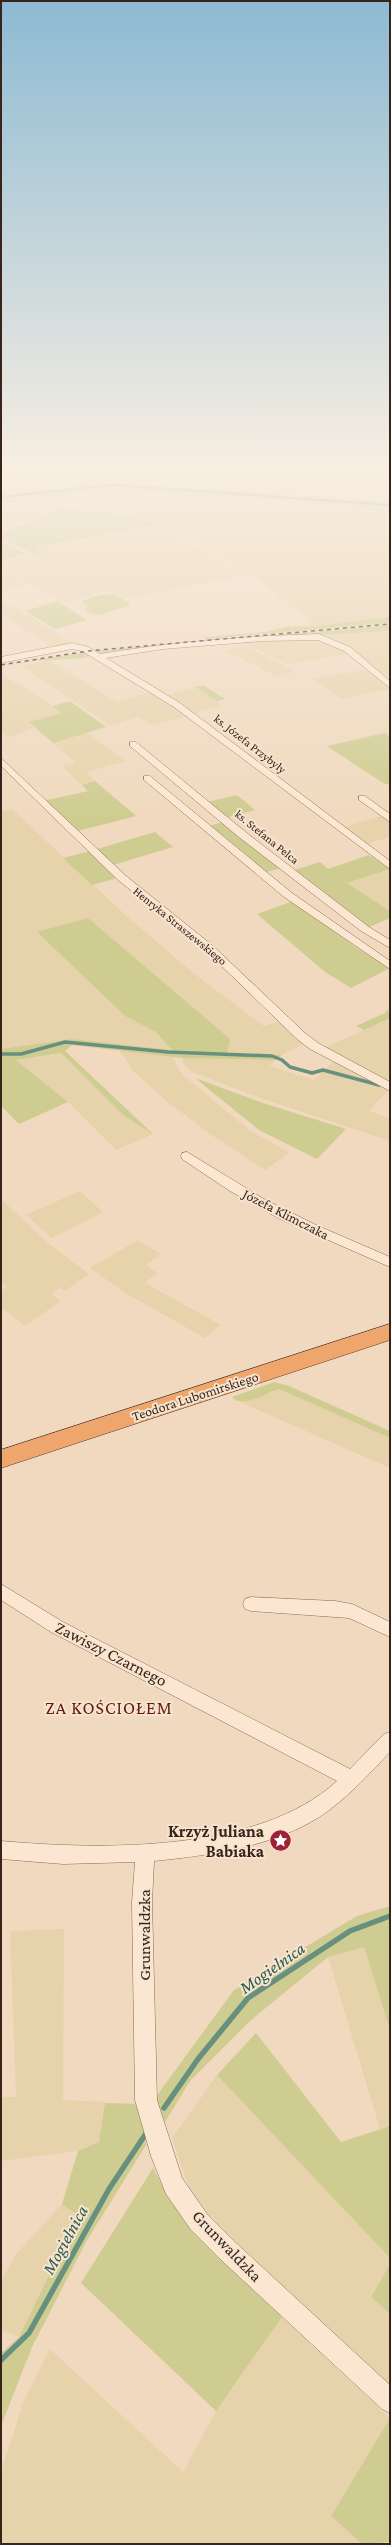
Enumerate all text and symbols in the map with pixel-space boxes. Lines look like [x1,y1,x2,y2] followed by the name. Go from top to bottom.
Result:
[211,711,289,777] street label: ks. Józefa Przybyły
[232,807,302,867] street label: ks. Stefana Pelca
[130,884,230,968] street label: Henryka Straszewskiego
[239,1185,332,1243] street label: Józefa Klimczaka
[130,1368,260,1424] street label: Teodora Lubomirskiego
[52,1618,170,1690] street label: Zawiszy Czarnego
[45,1698,173,1718] district label: ZA KOŚCIOŁEM
[168,1822,265,1861] place label: Krzyż Juliana Babiaka
[267,1828,293,1854] place icon: Krzyż Juliana Babiaka
[135,1889,154,1981] street label: Grunwaldzka
[235,1938,309,1998] water label: Mogielnica
[37,2202,92,2279] water label: Mogielnica
[188,2206,266,2286] street label: Grunwaldzka

